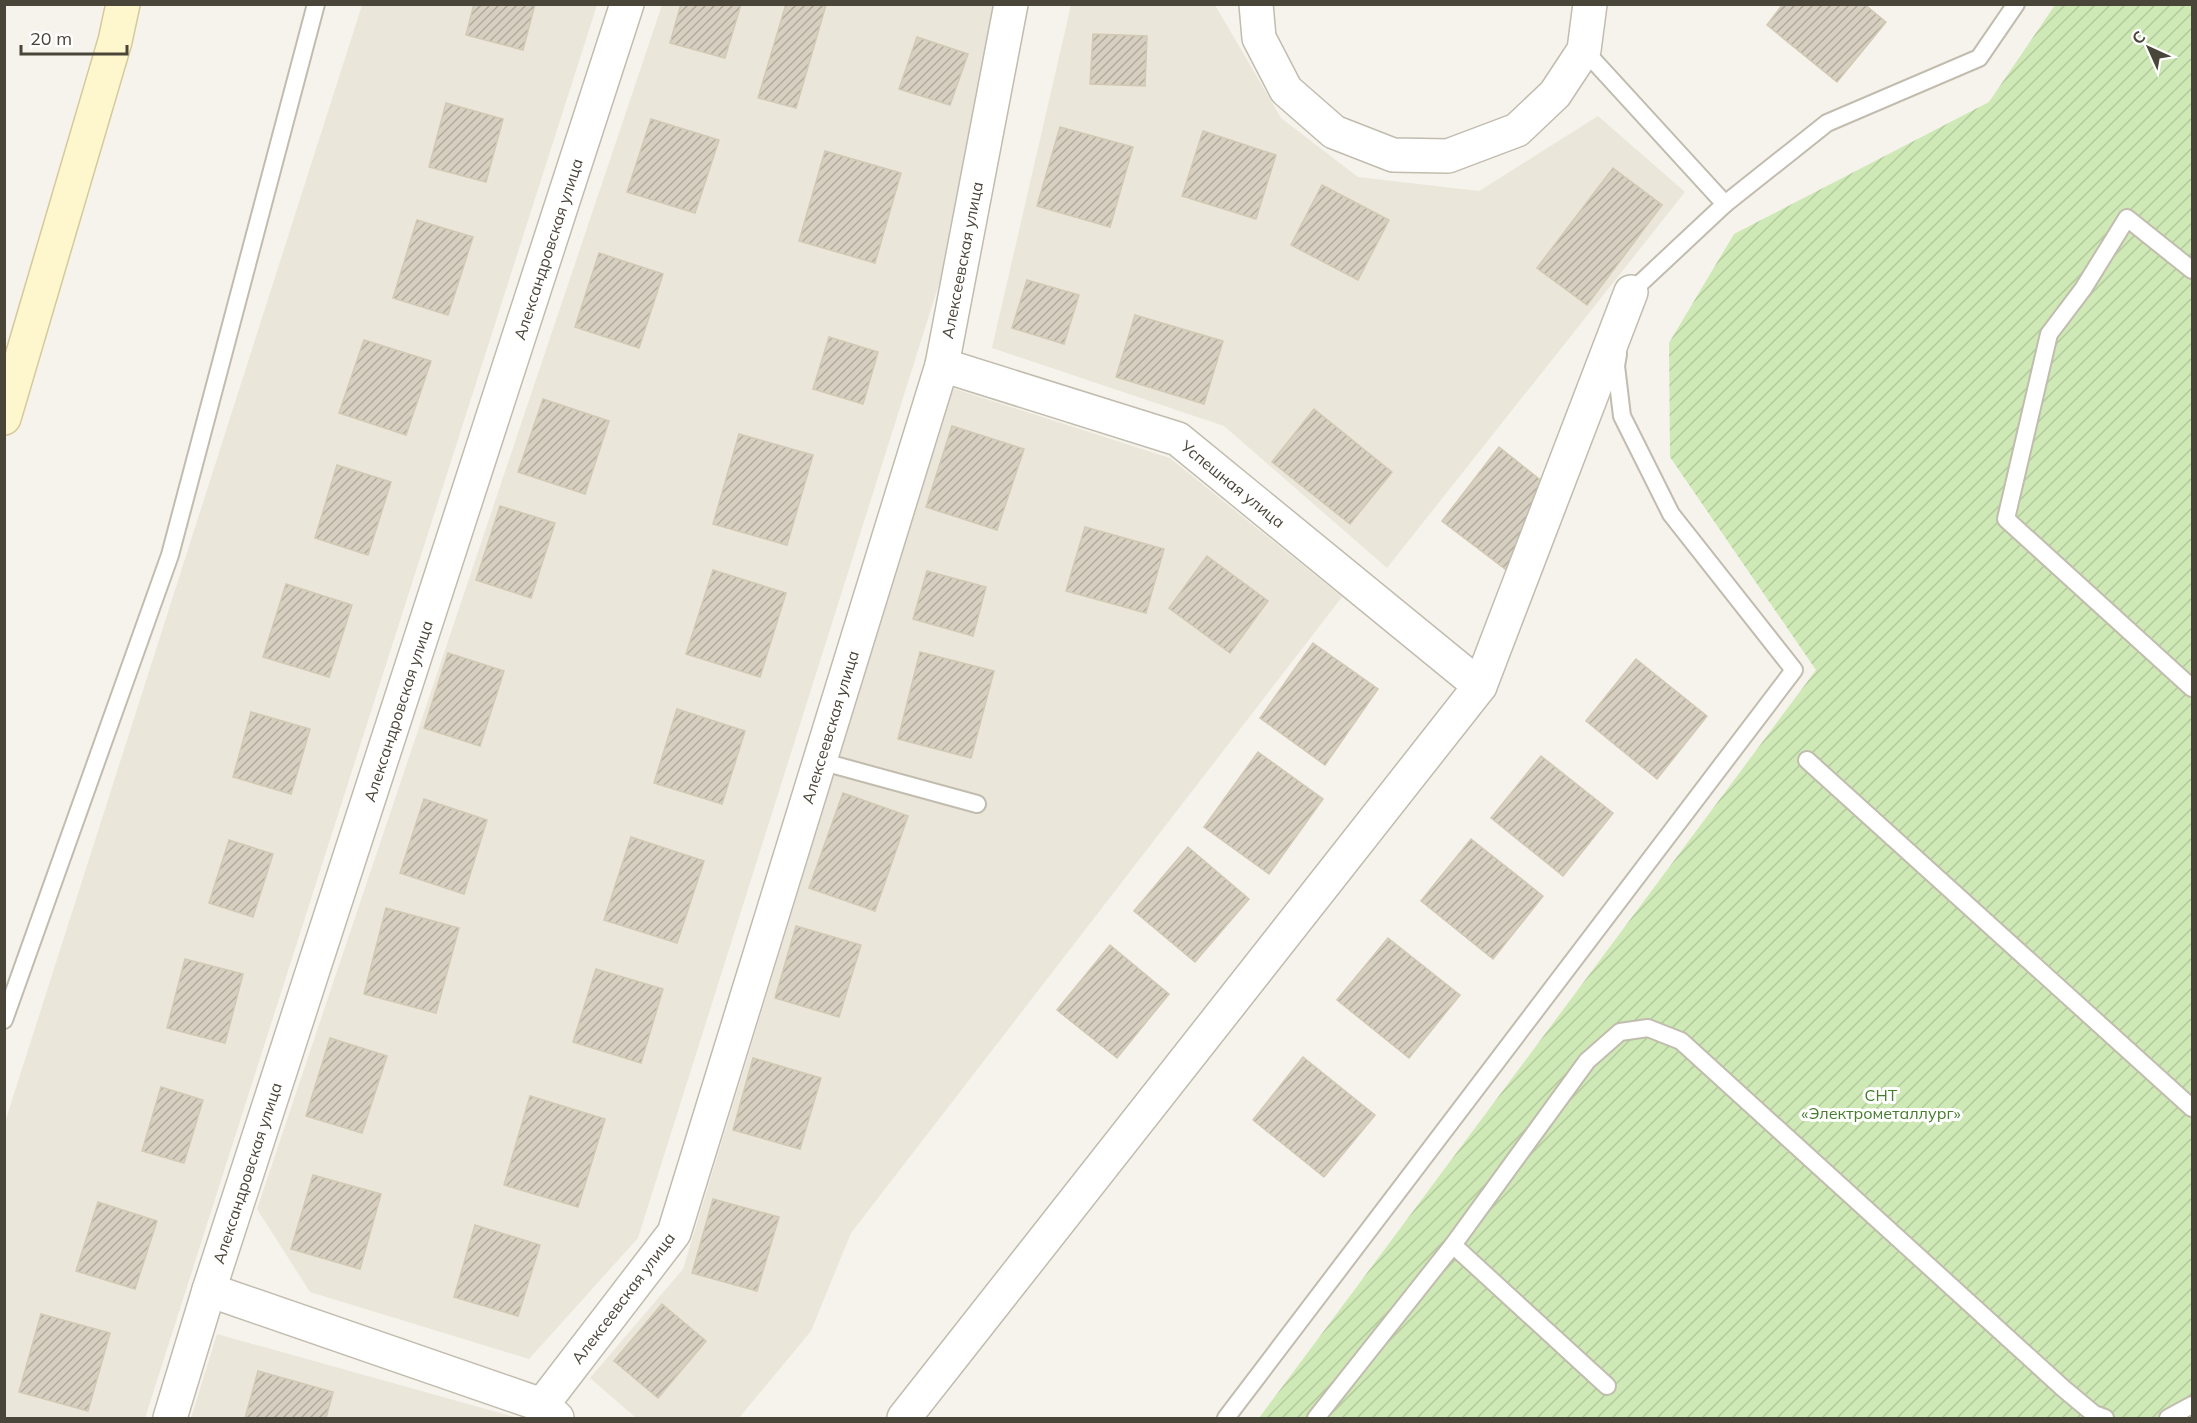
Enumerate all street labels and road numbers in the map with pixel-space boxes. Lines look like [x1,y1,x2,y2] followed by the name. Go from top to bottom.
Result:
[509,156,587,342] street label: Александровская улица
[937,180,987,340] street label: Алексеевская улица
[1176,435,1289,532] street label: Успешная улица
[359,618,437,804] street label: Александровская улица
[797,648,863,806] street label: Алексеевская улица
[208,1080,286,1266] street label: Александровская улица
[567,1228,679,1368] street label: Алексеевская улица

